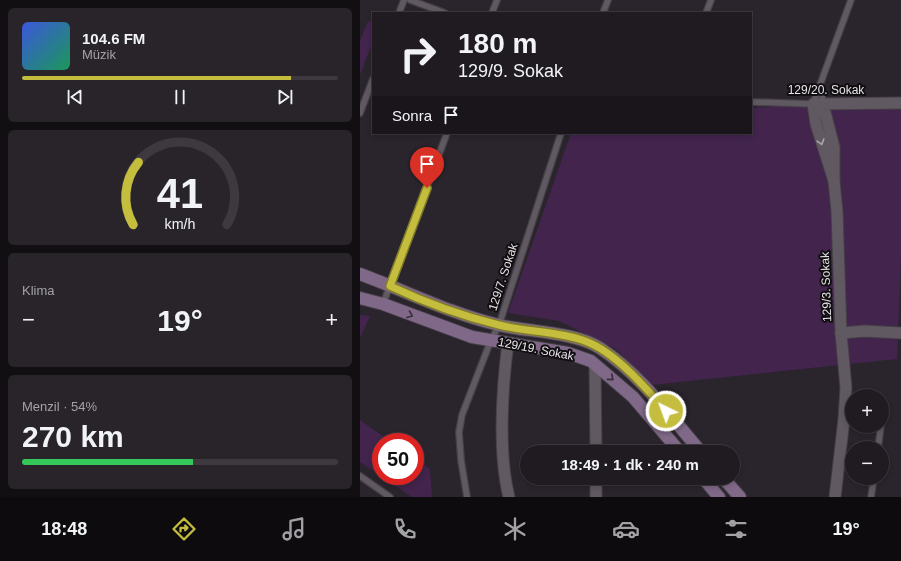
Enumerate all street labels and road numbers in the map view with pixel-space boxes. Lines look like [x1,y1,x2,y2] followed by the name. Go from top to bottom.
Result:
[788,83,865,97] street label: 129/20. Sokak
[486,241,521,312] street label: 129/7. Sokak
[818,251,834,322] street label: 129/3. Sokak
[497,335,576,363] street label: 129/19. Sokak

